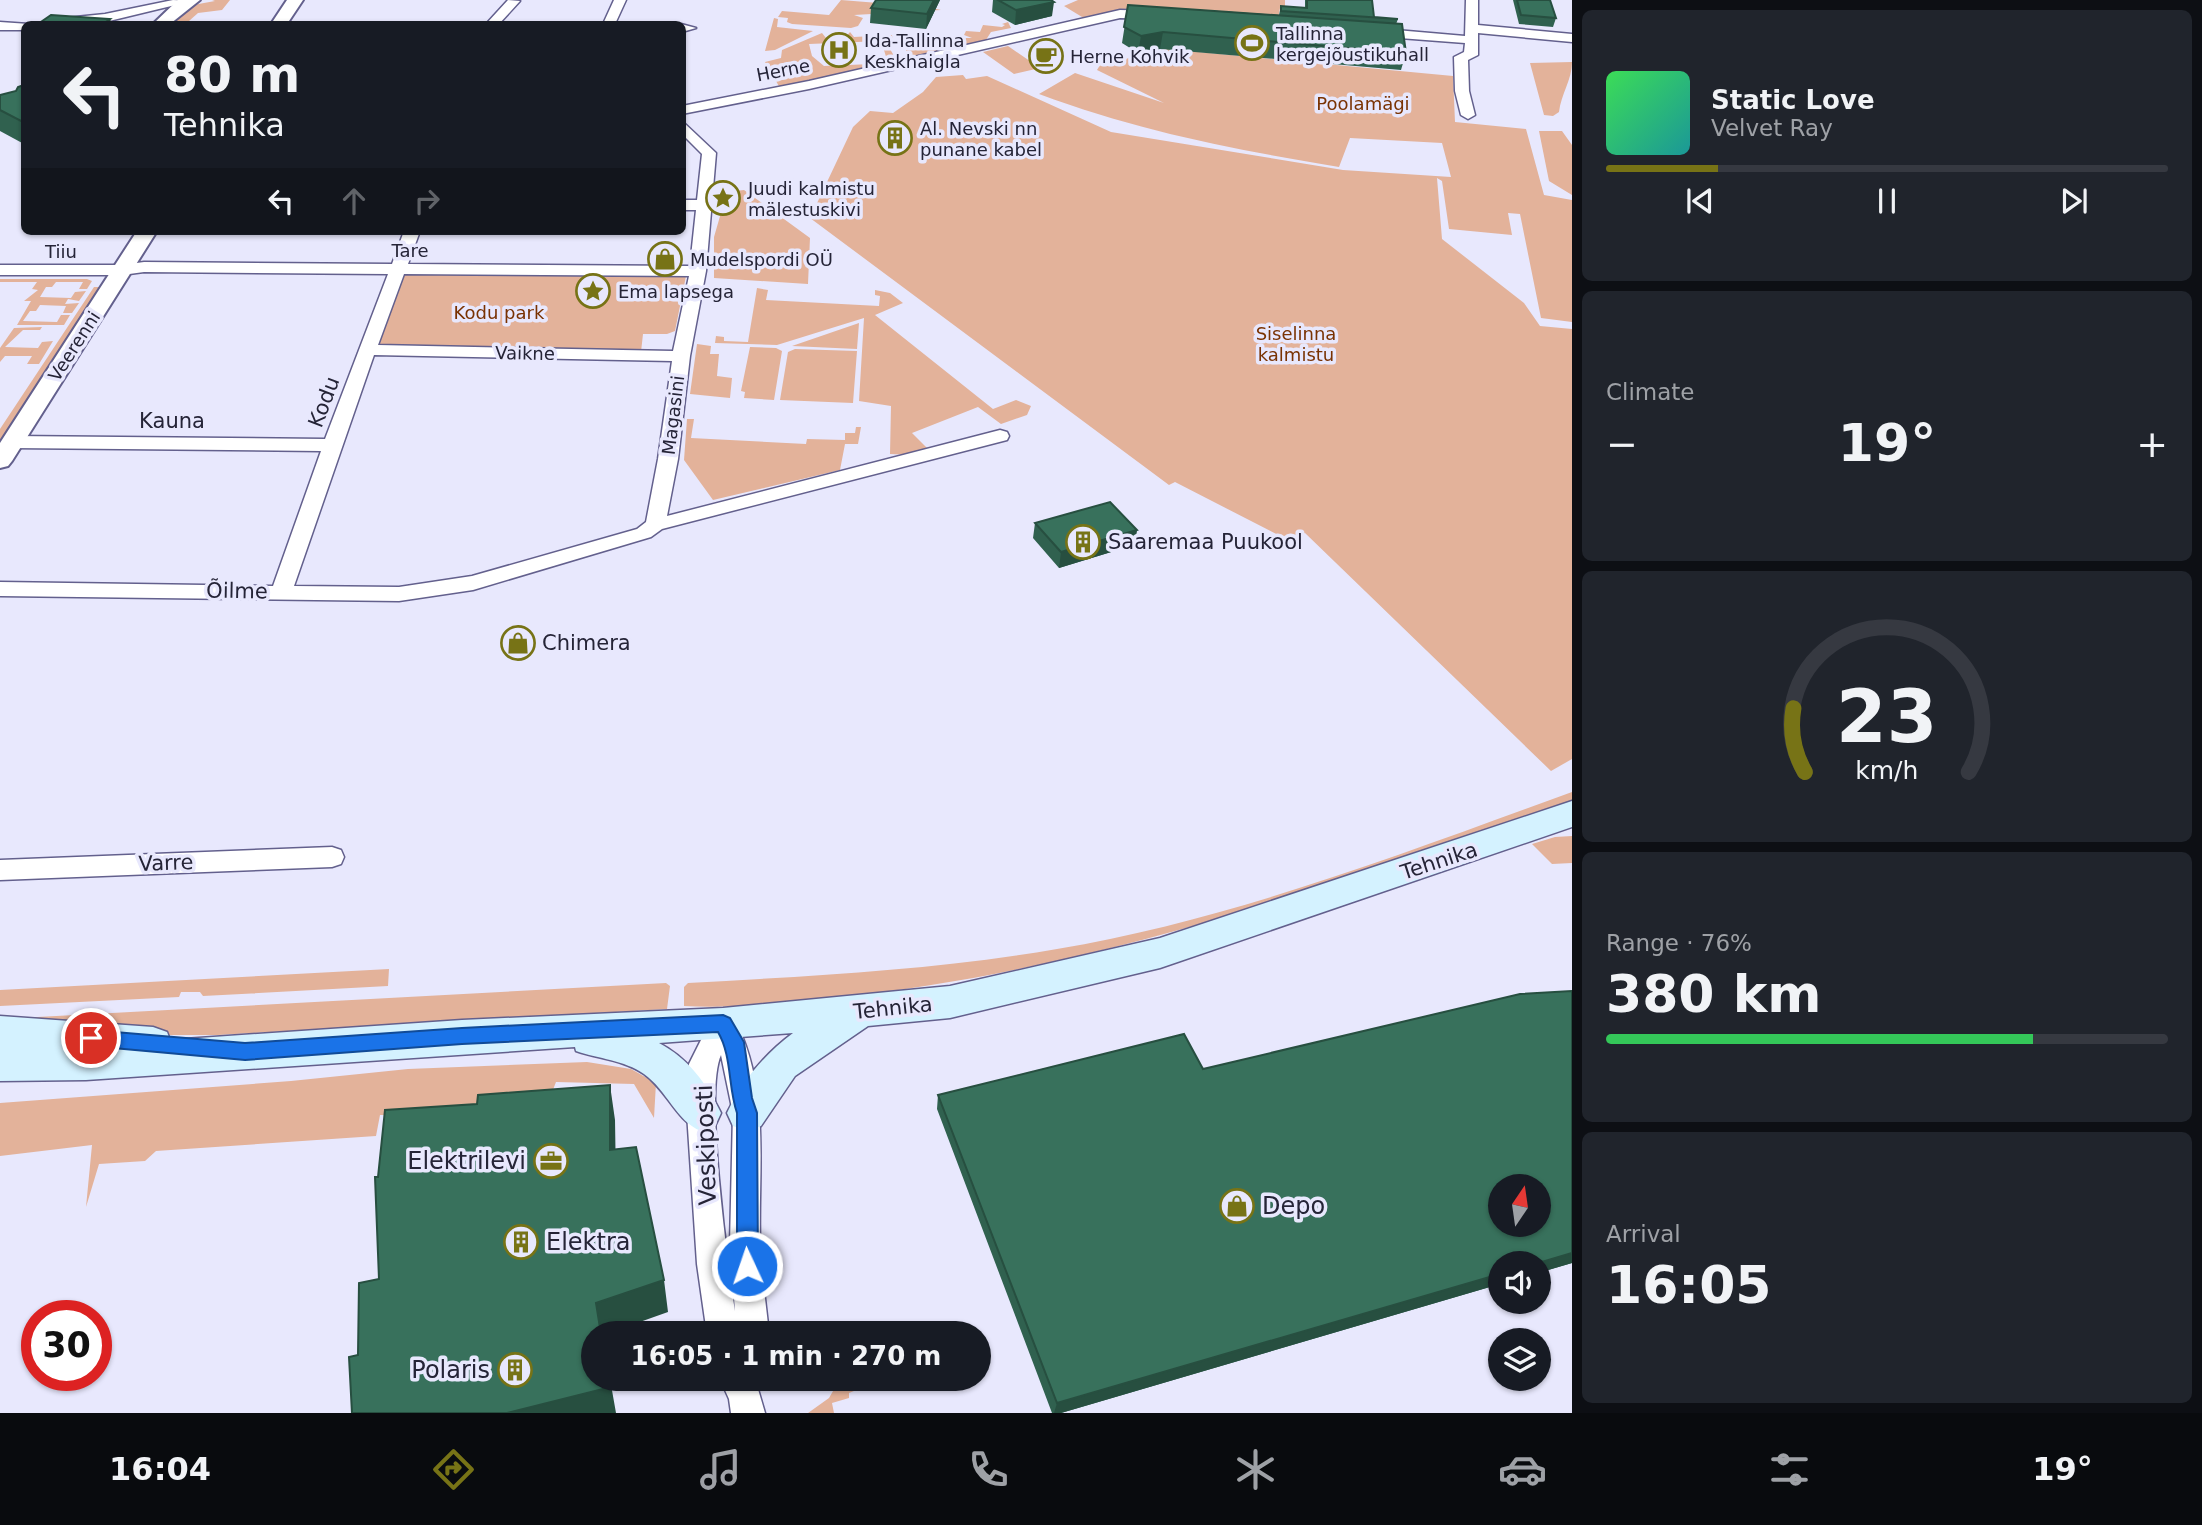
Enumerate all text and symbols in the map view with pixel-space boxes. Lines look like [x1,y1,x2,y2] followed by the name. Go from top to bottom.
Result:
[1275,23,1429,65] place label: Tallinna kergejõustikuhall
[1233,24,1271,62] sports icon: Tallinna kergejõustikuhall
[864,30,965,72] place label: Ida-Tallinna Keskhaigla
[820,31,858,69] hospital icon: Ida-Tallinna Keskhaigla
[1027,37,1065,75] cafe icon: Herne Kohvik
[1070,46,1190,67] place label: Herne Kohvik
[164,47,300,104] text: 80 m
[49,49,140,140] icon: left
[754,55,812,85] street label: Herne
[1711,85,1875,115] text: Static Love
[1316,93,1410,114] park label: Poolamägi
[164,106,285,144] text: Tehnika
[1711,115,1833,141] text: Velvet Ray
[920,118,1042,160] place label: Al. Nevski nn punane kabel
[876,119,914,157] building icon: Al. Nevski nn punane kabel
[747,178,875,220] place label: Juudi kalmistu mälestuskivi
[704,179,742,217] place icon: Juudi kalmistu mälestuskivi
[262,182,300,220] icon: left
[335,182,373,220] icon: ahead
[408,182,446,220] icon: right
[1681,182,1719,220] icon: previous
[1868,182,1906,220] icon: pause
[2055,182,2093,220] icon: next
[390,240,429,261] street label: Tare
[646,240,684,278] shop icon: Mudelspordi OÜ
[44,241,77,262] street label: Tiiu
[690,249,833,270] place label: Mudelspordi OÜ
[574,272,612,310] place icon: Ema lapsega
[618,281,734,302] place label: Ema lapsega
[454,302,545,323] park label: Kodu park
[44,307,104,385] street label: Veerenni
[1256,323,1336,365] park label: Siselinna kalmistu
[495,342,555,364] street label: Vaikne
[303,373,345,431] street label: Kodu
[658,374,688,456] street label: Magasini
[1606,379,1695,405] text: Climate
[139,409,205,433] street label: Kauna
[1838,413,1936,473] text: 19°
[1606,422,1638,466] text: −
[2136,422,2168,466] text: +
[1064,523,1102,561] building icon: Saaremaa Puukool
[1108,530,1303,554] place label: Saaremaa Puukool
[206,576,268,604] street label: Õilme
[499,624,537,662] shop icon: Chimera
[542,631,631,655] place label: Chimera
[1836,675,1938,760] text: 23
[1855,756,1919,785] text: km/h
[1397,837,1480,885] street label: Tehnika
[138,850,194,876] street label: Varre
[1606,930,1752,956] text: Range · 76%
[1606,964,1821,1024] text: 380 km
[851,992,934,1024] street label: Tehnika
[61,1008,121,1068] pin
[72,1019,110,1057] icon: arrive
[690,1084,722,1206] street label: Veskiposti
[532,1142,570,1180] office icon: Elektrilevi
[407,1147,526,1175] place label: Elektrilevi
[1488,1174,1550,1237] north arrow
[1488,1174,1551,1391] map controls
[1218,1187,1256,1225] shop icon: Depo
[1262,1192,1325,1220] place label: Depo
[1606,1221,1681,1247] text: Arrival
[502,1223,540,1261] building icon: Elektra
[546,1228,630,1256] place label: Elektra
[710,1229,784,1303] position arrow
[1488,1251,1551,1314] button: sound
[1606,1255,1772,1315] text: 16:05
[21,1300,112,1391] speed limit sign: 30
[1488,1328,1551,1391] button: layers
[631,1341,941,1371] text: 16:05 · 1 min · 270 m
[496,1351,534,1389] building icon: Polaris
[411,1356,490,1384] place label: Polaris
[429,1445,478,1494] icon: directions
[696,1445,745,1494] icon: music
[964,1445,1013,1494] icon: phone
[1231,1445,1280,1494] icon: climate
[1498,1445,1547,1494] icon: car
[1765,1445,1814,1494] icon: filters
[109,1450,211,1488] text: 16:04
[2032,1450,2093,1488] text: 19°

